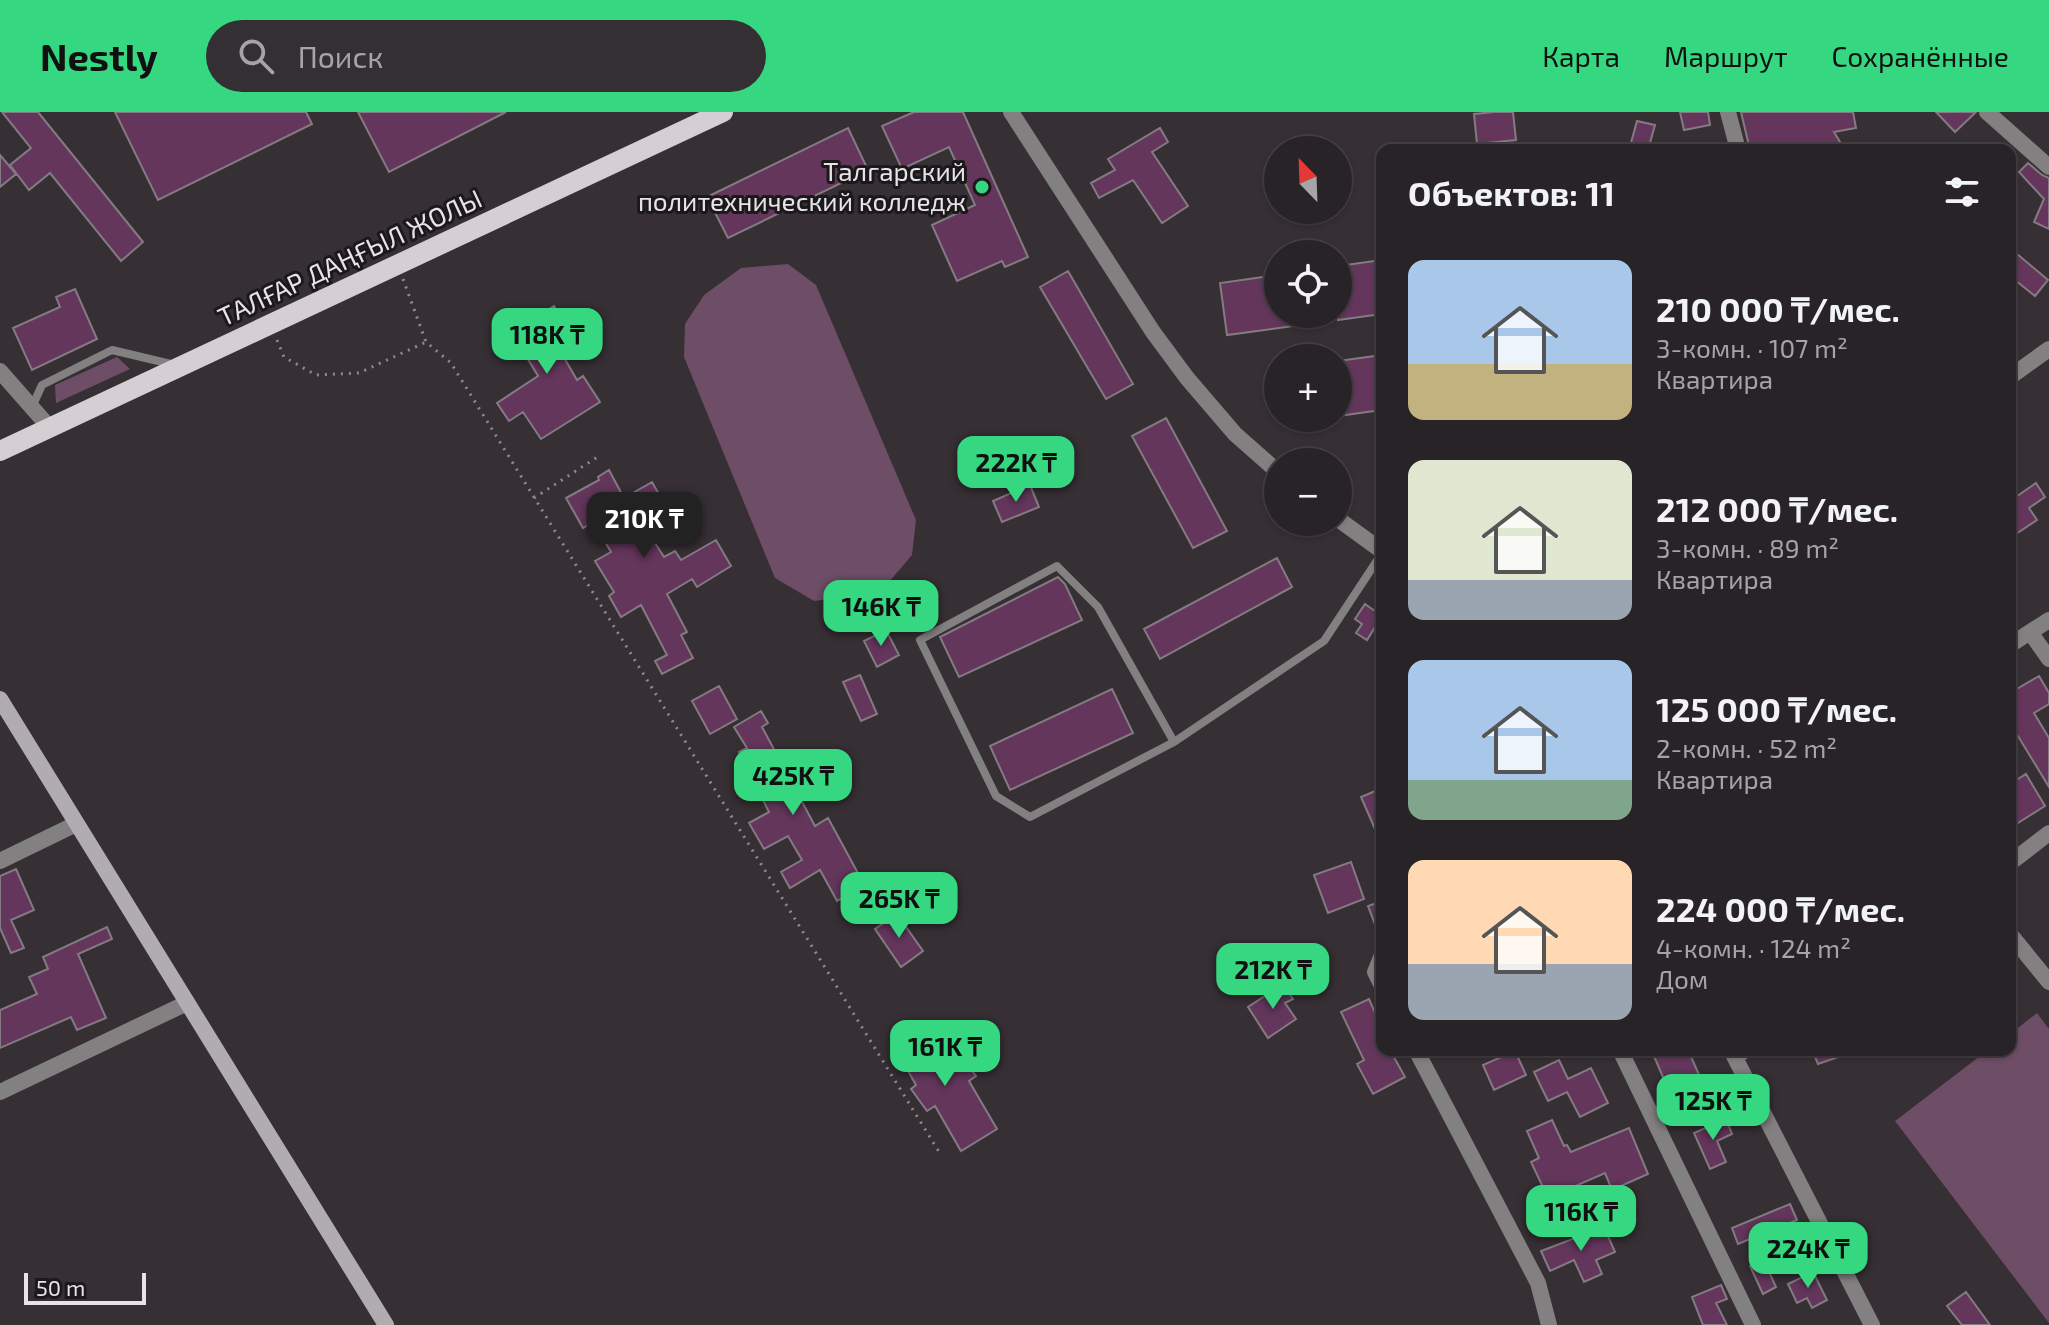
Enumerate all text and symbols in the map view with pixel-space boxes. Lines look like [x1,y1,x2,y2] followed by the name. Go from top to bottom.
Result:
[206,20,766,92] search box
[40,33,158,79] text: Nestly
[234,34,278,78] icon: search
[298,38,383,74] text: Поиск
[1542,39,1620,73] text: Карта
[1664,39,1788,73] text: Маршрут
[1832,39,2009,73] text: Сохранённые
[1264,136,1352,224] north arrow
[1264,136,1352,536] map controls
[638,155,966,216] place label: Талгарский политехнический колледж
[1940,170,1984,214] icon: filters
[1408,172,1615,213] text: Объектов: 11
[973,178,991,196] marker: Талгарский политехнический колледж
[213,182,486,331] street label: ТАЛҒАР ДАҢҒЫЛ ЖОЛЫ
[1264,240,1352,328] button: locate
[1656,288,1900,329] text: 210 000 ₸/мес.
[1472,292,1568,388] icon: home
[482,308,612,376] pin: 118K ₸
[510,318,584,349] text: 118K ₸
[1656,332,1848,363] text: 3-комн. · 107 m²
[1264,344,1352,432] button: +
[1656,363,1773,394] text: Квартира
[951,436,1081,504] pin: 222K ₸
[975,446,1057,477] text: 222K ₸
[1264,448,1352,536] button: −
[1656,488,1898,529] text: 212 000 ₸/мес.
[579,492,709,560] pin: 210K ₸
[1472,492,1568,588] icon: home
[605,502,683,533] text: 210K ₸
[1656,532,1839,563] text: 3-комн. · 89 m²
[1656,563,1773,594] text: Квартира
[816,580,946,648] pin: 146K ₸
[841,590,921,621] text: 146K ₸
[1656,688,1897,729] text: 125 000 ₸/мес.
[1472,692,1568,788] icon: home
[1656,732,1837,763] text: 2-комн. · 52 m²
[728,749,858,817] pin: 425K ₸
[752,759,834,790] text: 425K ₸
[1656,763,1773,794] text: Квартира
[834,872,964,940] pin: 265K ₸
[859,882,939,913] text: 265K ₸
[1656,888,1905,929] text: 224 000 ₸/мес.
[1472,892,1568,988] icon: home
[1656,932,1851,963] text: 4-комн. · 124 m²
[1208,943,1338,1011] pin: 212K ₸
[1234,953,1312,984] text: 212K ₸
[1656,963,1708,994] text: Дом
[880,1020,1010,1088] pin: 161K ₸
[908,1030,982,1061] text: 161K ₸
[1648,1074,1778,1142] pin: 125K ₸
[1675,1084,1751,1115] text: 125K ₸
[1516,1185,1646,1253] pin: 116K ₸
[1544,1195,1618,1226] text: 116K ₸
[1743,1222,1873,1290] pin: 224K ₸
[1767,1232,1849,1263] text: 224K ₸
[24,1269,146,1305] scale bar
[36,1274,85,1300] text: 50 m

